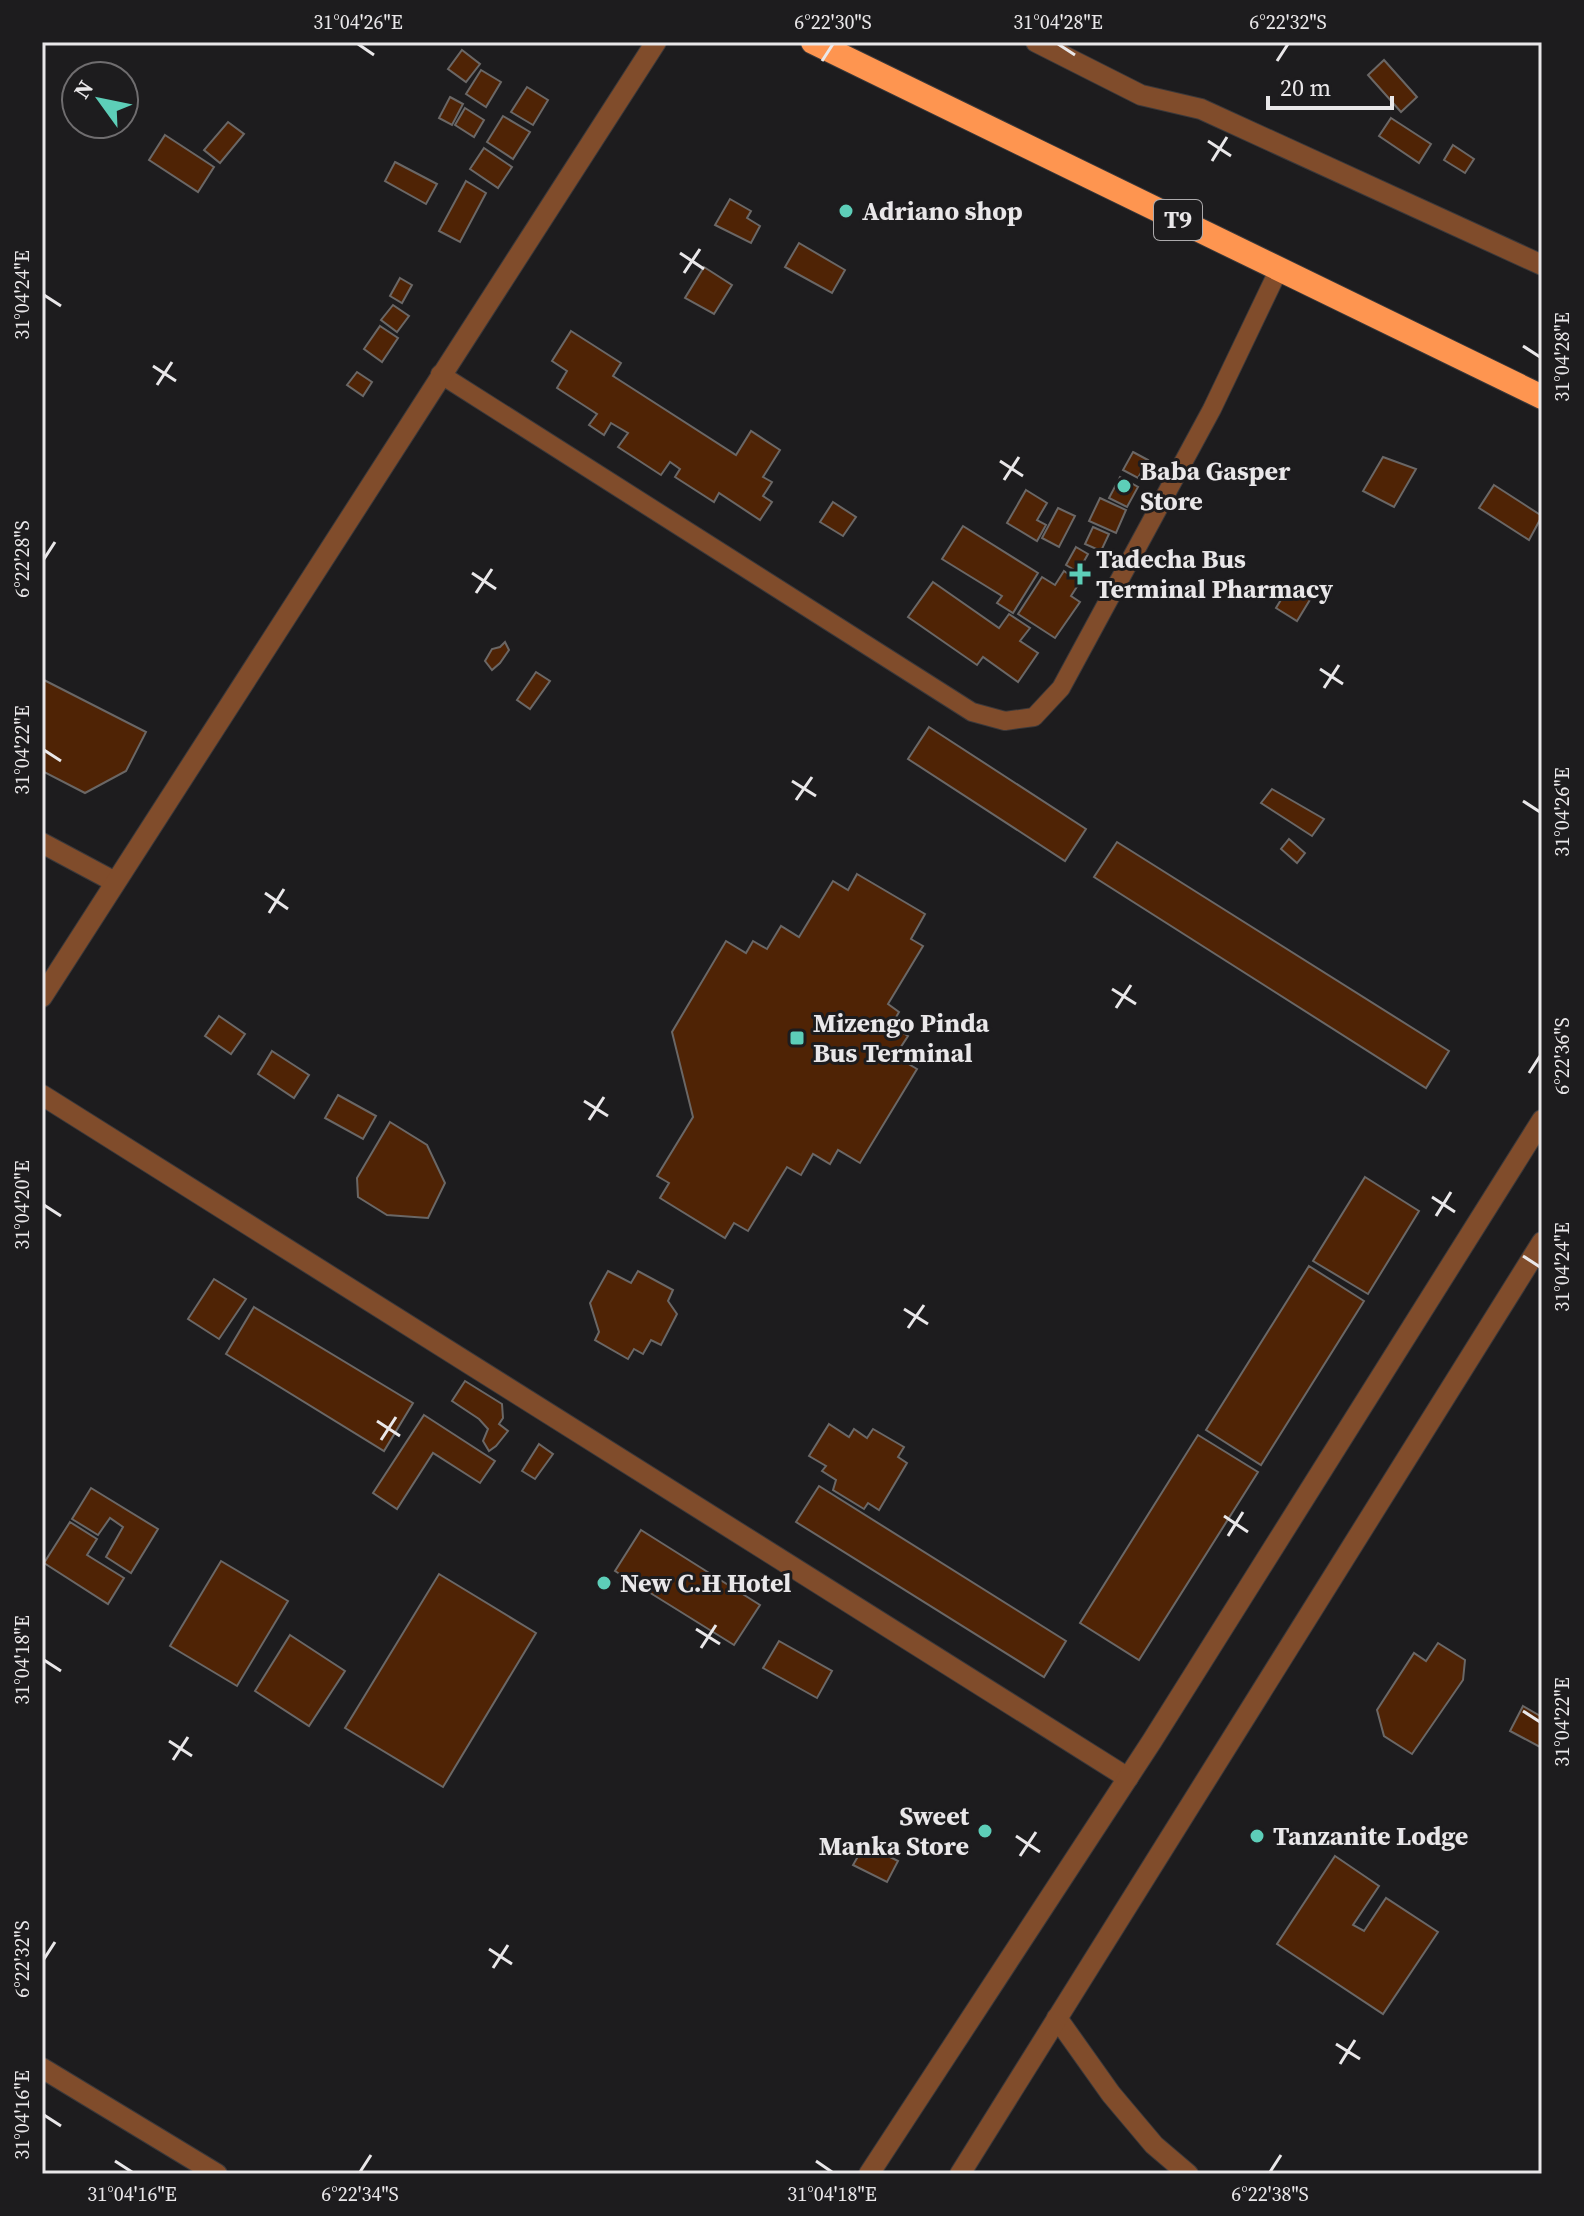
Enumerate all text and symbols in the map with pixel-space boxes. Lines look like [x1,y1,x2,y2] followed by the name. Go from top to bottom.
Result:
[313,8,403,36] text: 31°04'26"E
[794,8,872,36] text: 6°22'30"S
[1013,8,1103,36] text: 31°04'28"E
[1249,8,1327,36] text: 6°22'32"S
[60,60,140,140] north arrow
[1268,60,1392,110] scale bar
[1280,71,1331,104] text: 20 m
[66,74,100,104] text: N
[862,193,1023,229] place label: Adriano shop
[1154,200,1202,240] road number: T9
[837,202,855,220] marker: Adriano shop
[8,250,36,340] text: 31°04'24"E
[1548,312,1576,402] text: 31°04'28"E
[1140,453,1291,519] place label: Baba Gasper Store
[1115,477,1133,495] marker: Baba Gasper Store
[8,520,36,598] text: 6°22'28"S
[1096,541,1333,607] place label: Tadecha Bus Terminal Pharmacy
[1071,565,1089,583] marker: Tadecha Bus Terminal Pharmacy
[8,705,36,795] text: 31°04'22"E
[1548,767,1576,857] text: 31°04'26"E
[813,1005,989,1071] place label: Mizengo Pinda Bus Terminal
[1548,1017,1576,1095] text: 6°22'36"S
[788,1029,806,1047] marker: Mizengo Pinda Bus Terminal
[8,1160,36,1250] text: 31°04'20"E
[1548,1222,1576,1312] text: 31°04'24"E
[620,1565,791,1601] place label: New C.H Hotel
[595,1574,613,1592] marker: New C.H Hotel
[8,1615,36,1705] text: 31°04'18"E
[1548,1677,1576,1767] text: 31°04'22"E
[819,1798,970,1864] place label: Sweet Manka Store
[1273,1818,1468,1854] place label: Tanzanite Lodge
[976,1822,994,1840] marker: Sweet Manka Store
[1248,1827,1266,1845] marker: Tanzanite Lodge
[8,1920,36,1998] text: 6°22'32"S
[8,2070,36,2160] text: 31°04'16"E
[87,2180,177,2208] text: 31°04'16"E
[321,2180,399,2208] text: 6°22'34"S
[787,2180,877,2208] text: 31°04'18"E
[1231,2180,1309,2208] text: 6°22'38"S

